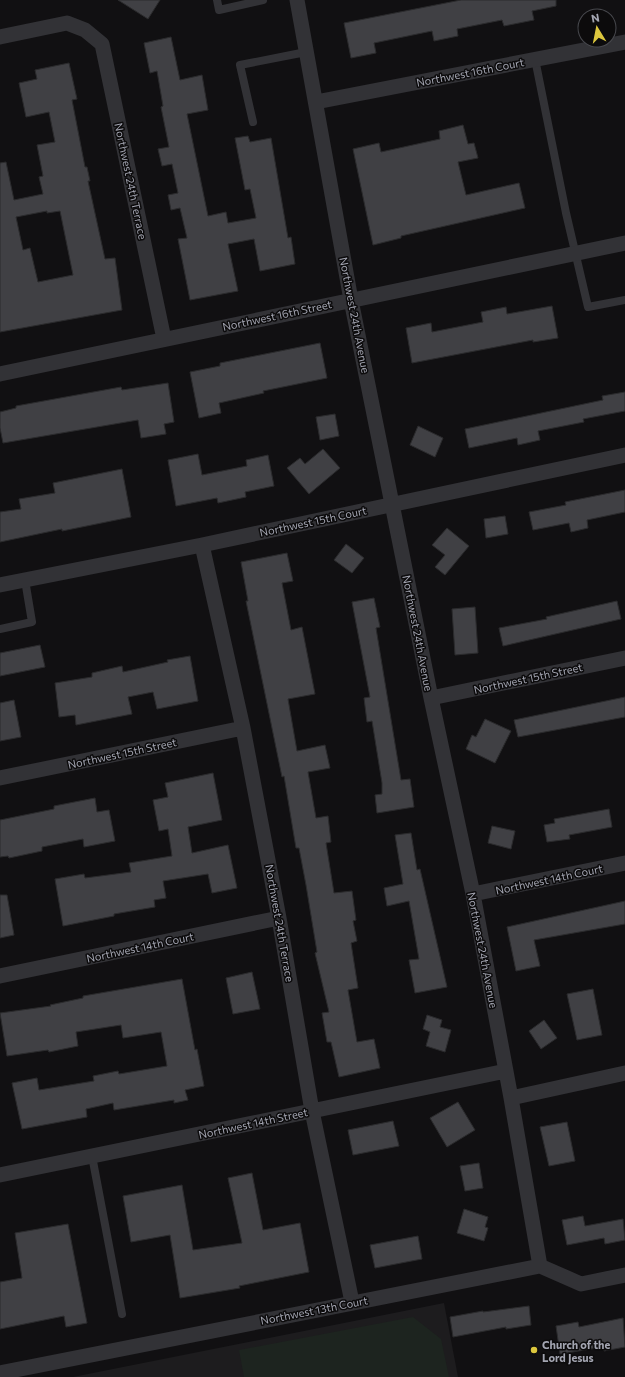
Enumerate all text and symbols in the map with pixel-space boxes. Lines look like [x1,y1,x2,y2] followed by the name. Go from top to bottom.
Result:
[577,8,617,48] north arrow
[590,11,600,25] text: N
[415,55,525,89] street label: Northwest 16th Court
[112,121,150,241] street label: Northwest 24th Terrace
[337,256,373,374] street label: Northwest 24th Avenue
[221,297,333,333] street label: Northwest 16th Street
[258,503,368,539] street label: Northwest 15th Court
[400,574,436,692] street label: Northwest 24th Avenue
[472,660,584,696] street label: Northwest 15th Street
[66,735,178,771] street label: Northwest 15th Street
[494,861,604,897] street label: Northwest 14th Court
[263,863,297,983] street label: Northwest 24th Terrace
[465,891,501,1009] street label: Northwest 24th Avenue
[85,929,195,965] street label: Northwest 14th Court
[197,1105,309,1141] street label: Northwest 14th Street
[259,1293,369,1327] street label: Northwest 13th Court
[542,1338,610,1365] place label: Church of the Lord Jesus
[529,1345,539,1355] marker: Church of the Lord Jesus

